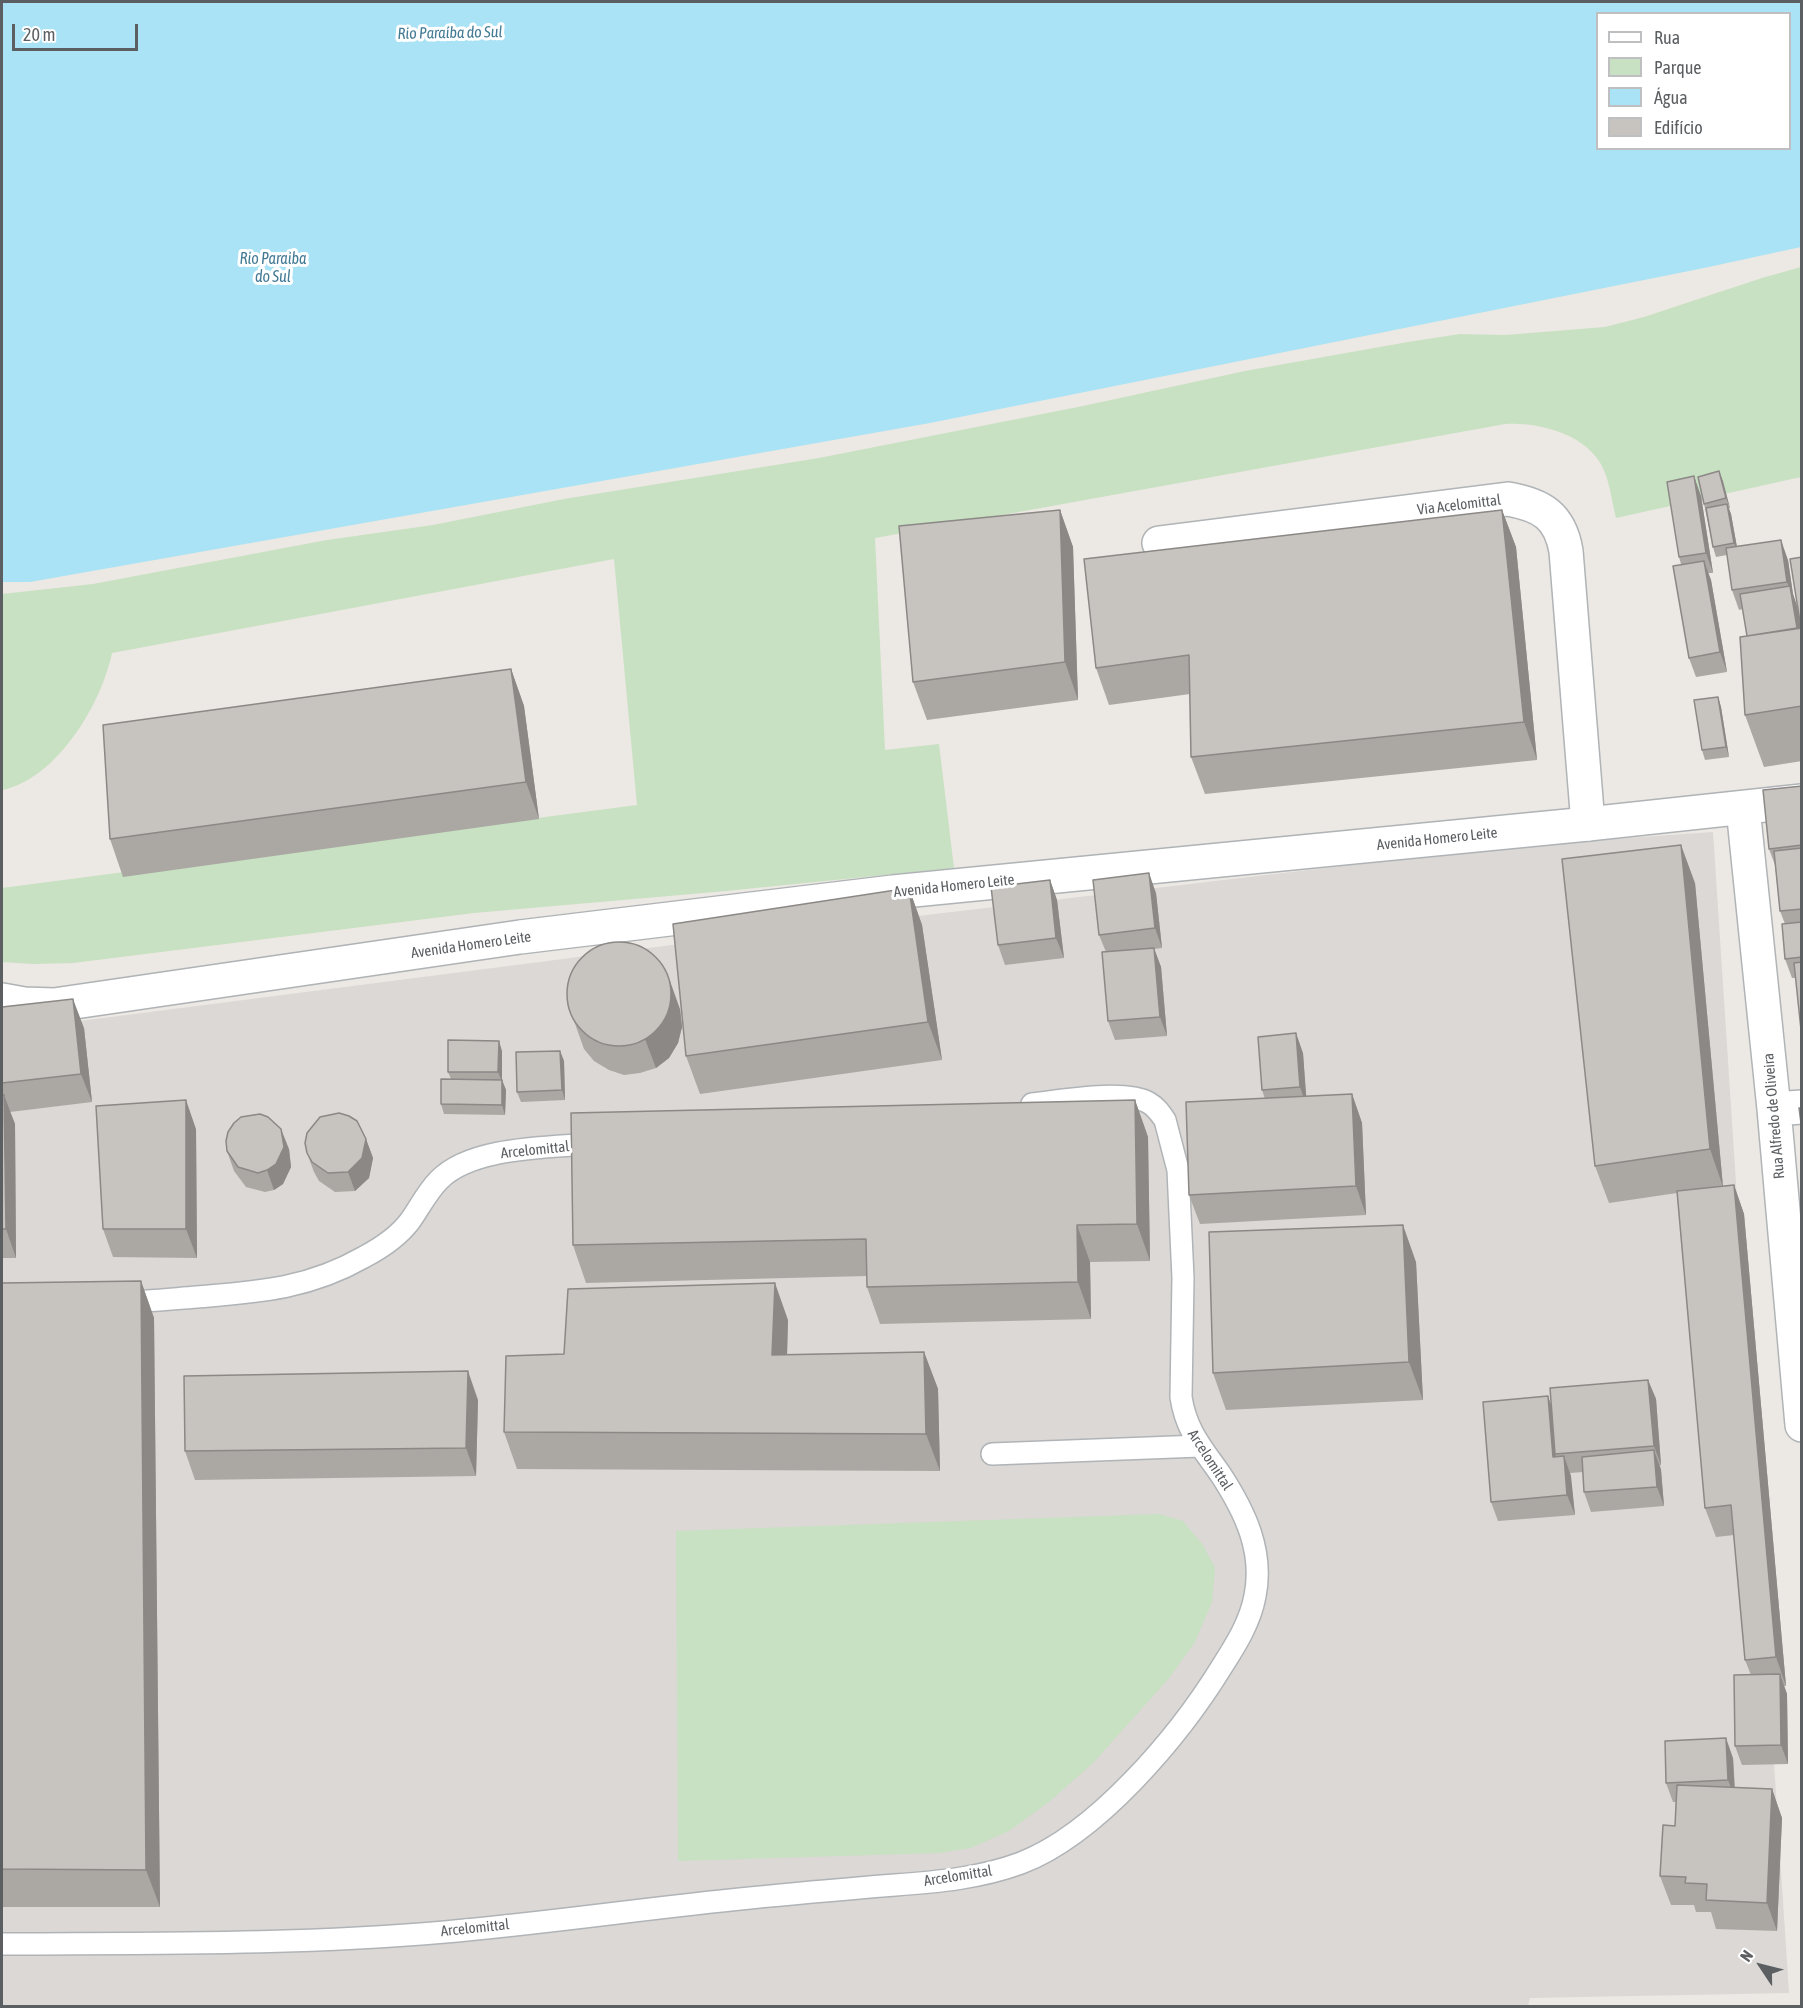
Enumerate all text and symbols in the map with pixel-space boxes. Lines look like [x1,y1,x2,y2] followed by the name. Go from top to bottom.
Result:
[15,12,141,50] scale bar
[1596,12,1791,150] legend
[397,22,503,44] water label: Rio Paraíba do Sul
[23,24,55,45] text: 20 m
[1654,27,1680,48] text: Rua
[1654,57,1702,78] text: Parque
[1654,87,1688,108] text: Água
[1654,117,1703,138] text: Edifício
[240,249,306,287] water label: Rio Paraiba do Sul
[1416,491,1502,519] street label: Via Acelomittal
[1376,824,1498,854] street label: Avenida Homero Leite
[893,871,1015,901] street label: Avenida Homero Leite
[410,928,532,962] street label: Avenida Homero Leite
[1760,1052,1788,1180] street label: Rua Alfredo de Oliveira
[500,1137,570,1163] street label: Arcelomittal
[1184,1426,1236,1494] street label: Arcelomittal
[923,1862,993,1890] street label: Arcelomittal
[440,1915,510,1941] street label: Arcelomittal
[1731,1936,1791,1996] north arrow
[1736,1947,1756,1965] text: N

